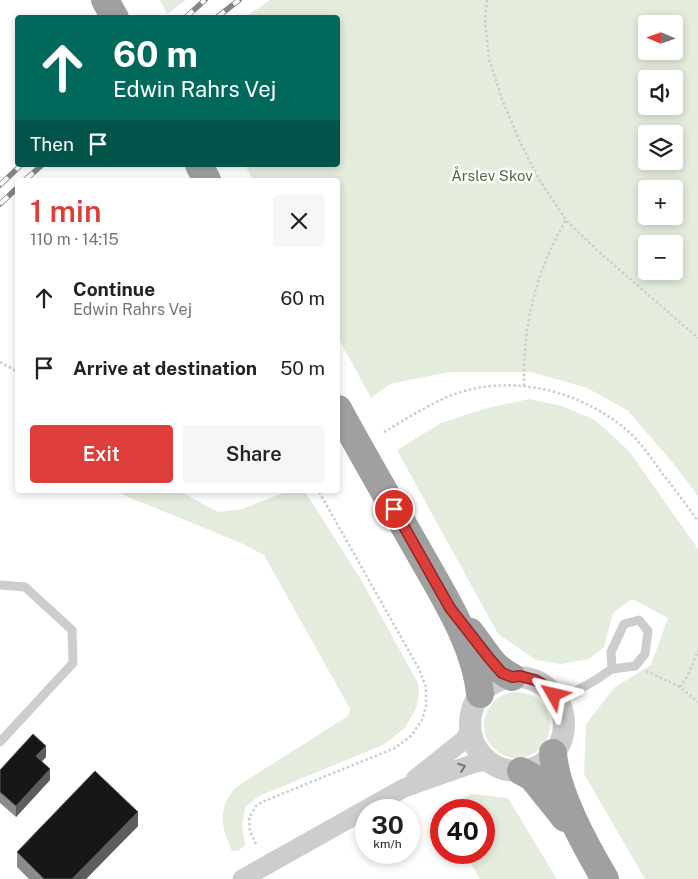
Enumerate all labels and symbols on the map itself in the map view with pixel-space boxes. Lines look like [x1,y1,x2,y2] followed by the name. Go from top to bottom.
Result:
[638,15,682,60] north arrow
[451,166,533,184] park label: Årslev Skov
[373,488,415,530] pin
[527,668,579,720] position arrow
[458,763,466,773] one-way arrow
[430,799,495,864] speed limit sign: 40

